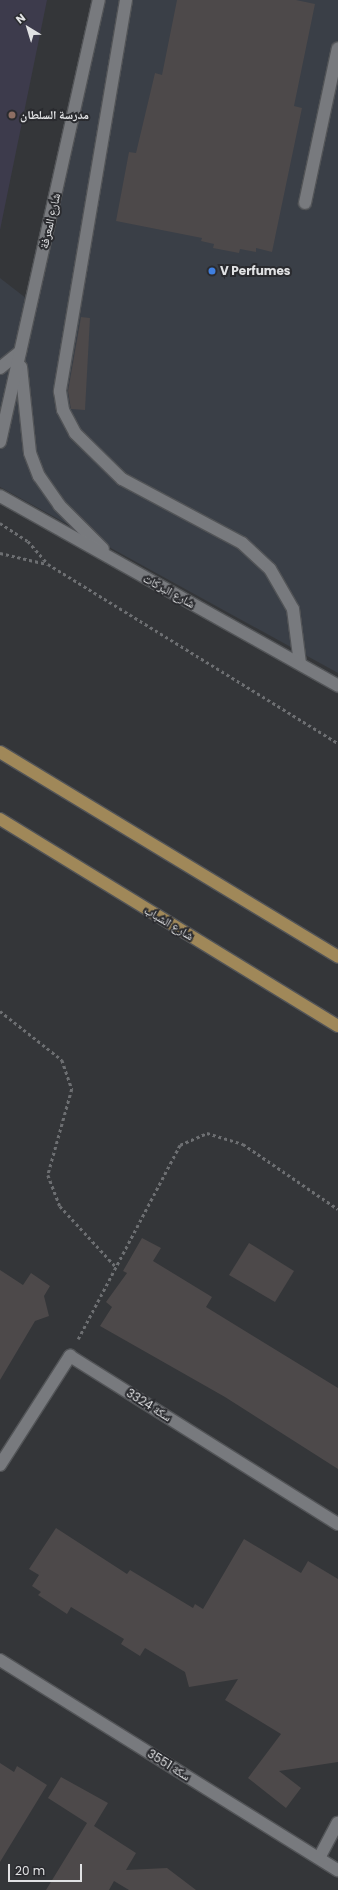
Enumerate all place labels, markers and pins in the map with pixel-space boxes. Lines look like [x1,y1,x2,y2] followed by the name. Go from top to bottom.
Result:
[20,108,89,122] place label: مدرسة السلطان
[7,110,17,120] marker: مدرسة السلطان
[220,264,291,278] place label: V Perfumes
[207,266,217,276] marker: V Perfumes

